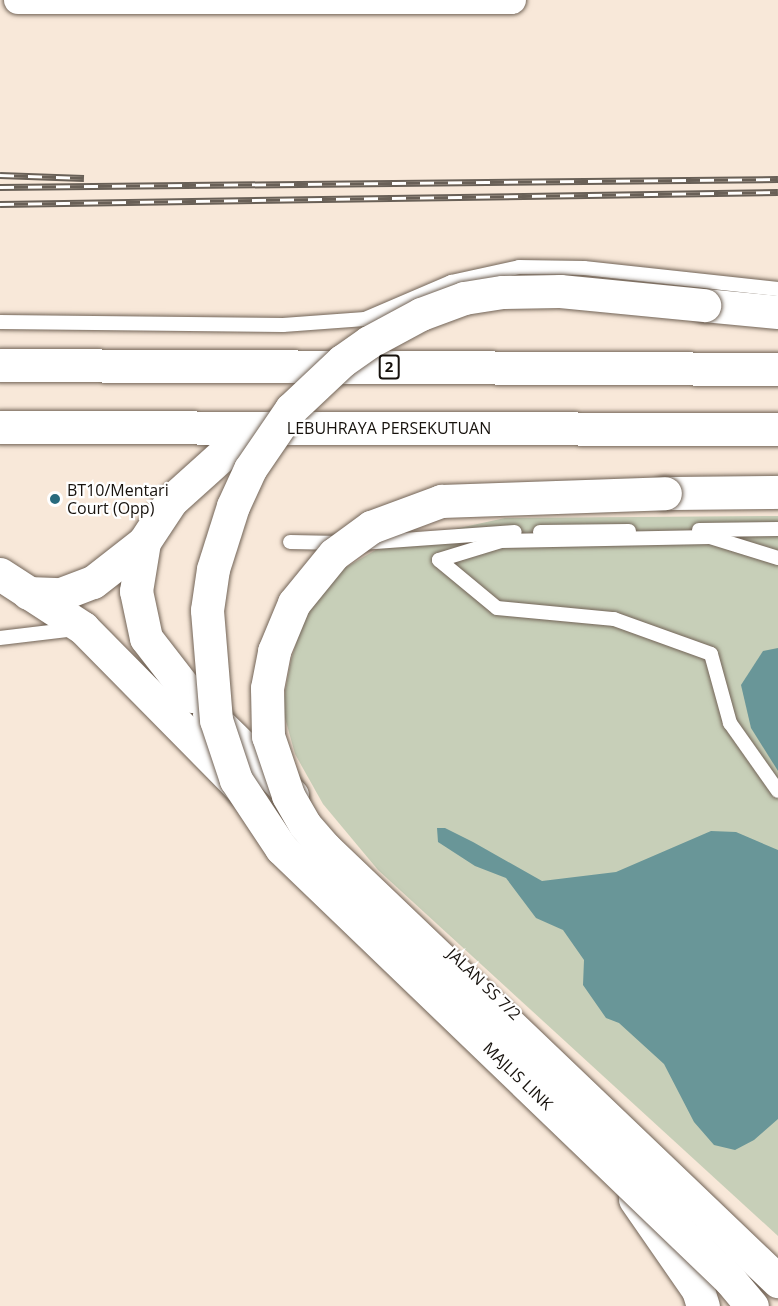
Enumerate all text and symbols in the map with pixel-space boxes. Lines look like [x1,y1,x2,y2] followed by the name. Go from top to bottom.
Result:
[378,355,400,379] road number: 2
[287,418,491,438] street label: LEBUHRAYA PERSEKUTUAN
[67,480,169,518] place label: BT10/Mentari Court (Opp)
[48,492,62,506] marker: BT10/Mentari Court (Opp)
[443,944,525,1024] street label: JALAN SS 7/2
[479,1038,557,1114] street label: MAJLIS LINK

